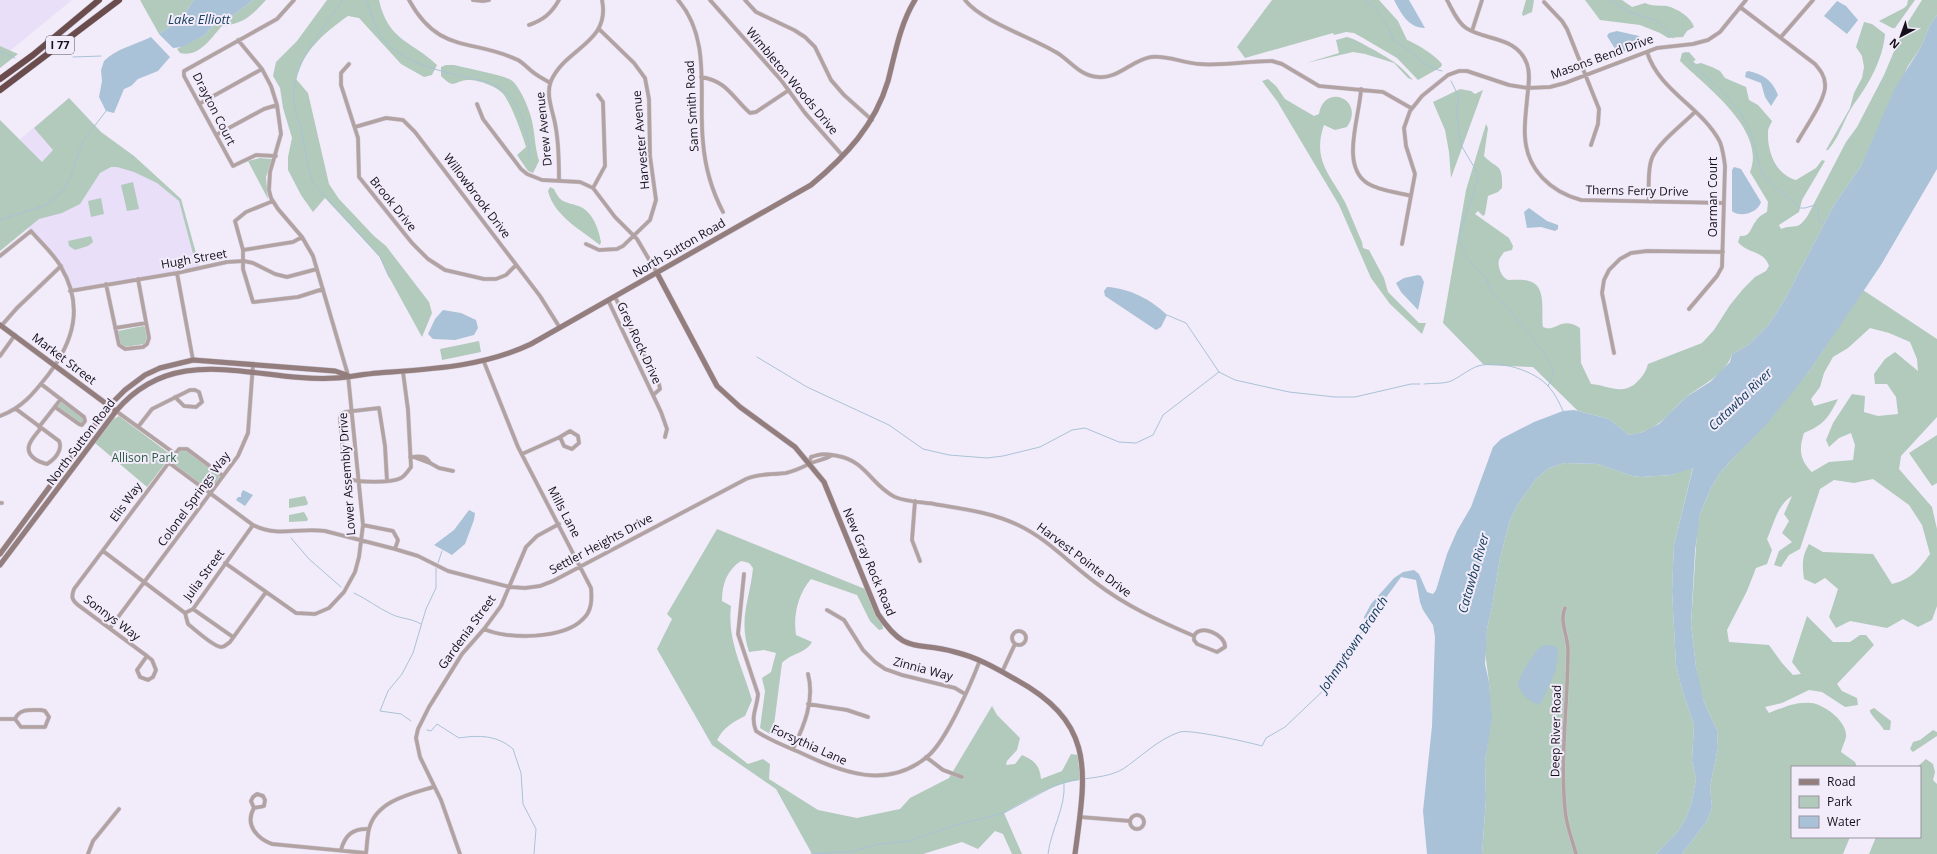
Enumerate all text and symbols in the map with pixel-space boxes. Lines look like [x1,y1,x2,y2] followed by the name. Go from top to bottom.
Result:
[168,10,231,28] water label: Lake Elliott
[1881,16,1921,56] north arrow
[742,23,843,138] street label: Wimbleton Woods Drive
[1548,30,1656,83] street label: Masons Bend Drive
[1886,35,1902,53] text: N
[46,36,74,54] road number: I 77
[681,60,702,152] street label: Sam Smith Road
[189,69,240,148] street label: Drayton Court
[628,89,653,190] street label: Harvester Avenue
[531,91,556,167] street label: Drew Avenue
[440,150,515,242] street label: Willowbrook Drive
[1704,157,1721,237] street label: Oarman Court
[366,173,421,235] street label: Brook Drive
[1585,181,1689,200] street label: Therns Ferry Drive
[629,214,728,281] street label: North Sutton Road
[160,244,228,273] street label: Hugh Street
[613,299,666,387] street label: Grey Rock Drive
[29,329,100,388] street label: Market Street
[1704,363,1777,434] water label: Catawba River
[42,395,119,489] street label: North Sutton Road
[334,412,359,536] street label: Lower Assembly Drive
[153,447,234,550] street label: Colonel Springs Way
[111,449,177,466] park label: Allison Park
[105,478,146,525] street label: Elis Way
[544,483,585,541] street label: Mills Lane
[839,505,900,619] street label: New Gray Rock Road
[546,509,656,578] street label: Settler Heights Drive
[1033,518,1135,601] street label: Harvest Pointe Drive
[1453,530,1493,615] water label: Catawba River
[179,545,228,605] street label: Julia Street
[80,591,145,645] street label: Sonnys Way
[434,591,499,672] street label: Gardenia Street
[1312,592,1392,698] water label: Johnnytown Branch
[891,652,956,685] street label: Zinnia Way
[1546,685,1565,777] street label: Deep River Road
[769,720,850,769] street label: Forsythia Lane
[1791,766,1921,838] legend
[1827,773,1856,790] text: Road
[1827,793,1853,810] text: Park
[1827,813,1861,830] text: Water

